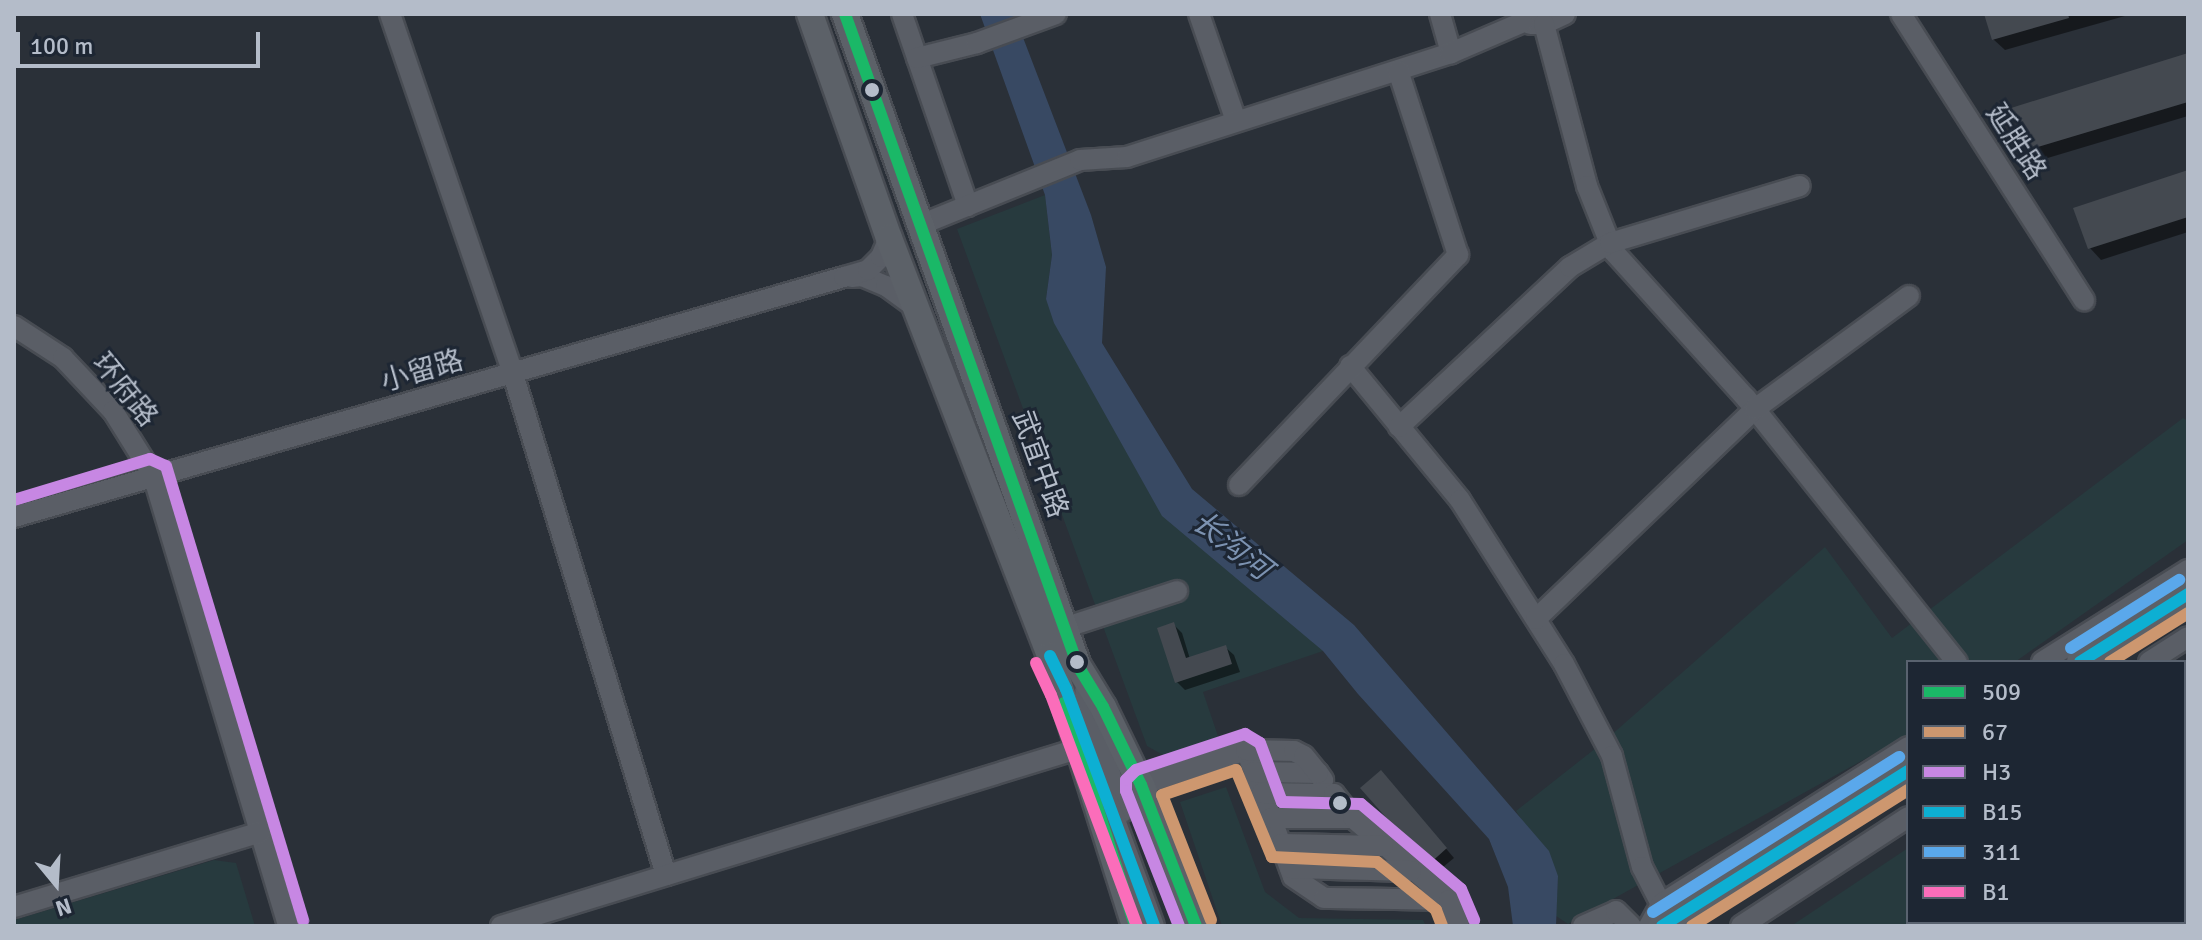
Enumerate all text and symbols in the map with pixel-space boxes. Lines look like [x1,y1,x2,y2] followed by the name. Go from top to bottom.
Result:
[20,16,264,66] scale bar
[30,31,93,61] text: 100 m
[864,82,880,98] unlabelled marker
[1979,98,2053,186] street label: 延胜路
[377,343,467,399] street label: 小留路
[86,347,164,433] street label: 环府路
[1005,406,1075,522] street label: 武宜中路
[1184,504,1278,588] water label: 长沟河
[1069,654,1085,670] unlabelled marker
[1906,660,2186,924] legend
[1982,677,2021,707] text: 509
[1982,717,2008,747] text: 67
[1982,757,2011,787] text: H3
[1332,795,1348,811] unlabelled marker
[1982,797,2022,827] text: B15
[1982,837,2021,867] text: 311
[16,844,96,924] north arrow
[1982,877,2009,907] text: B1
[52,892,75,923] text: N

